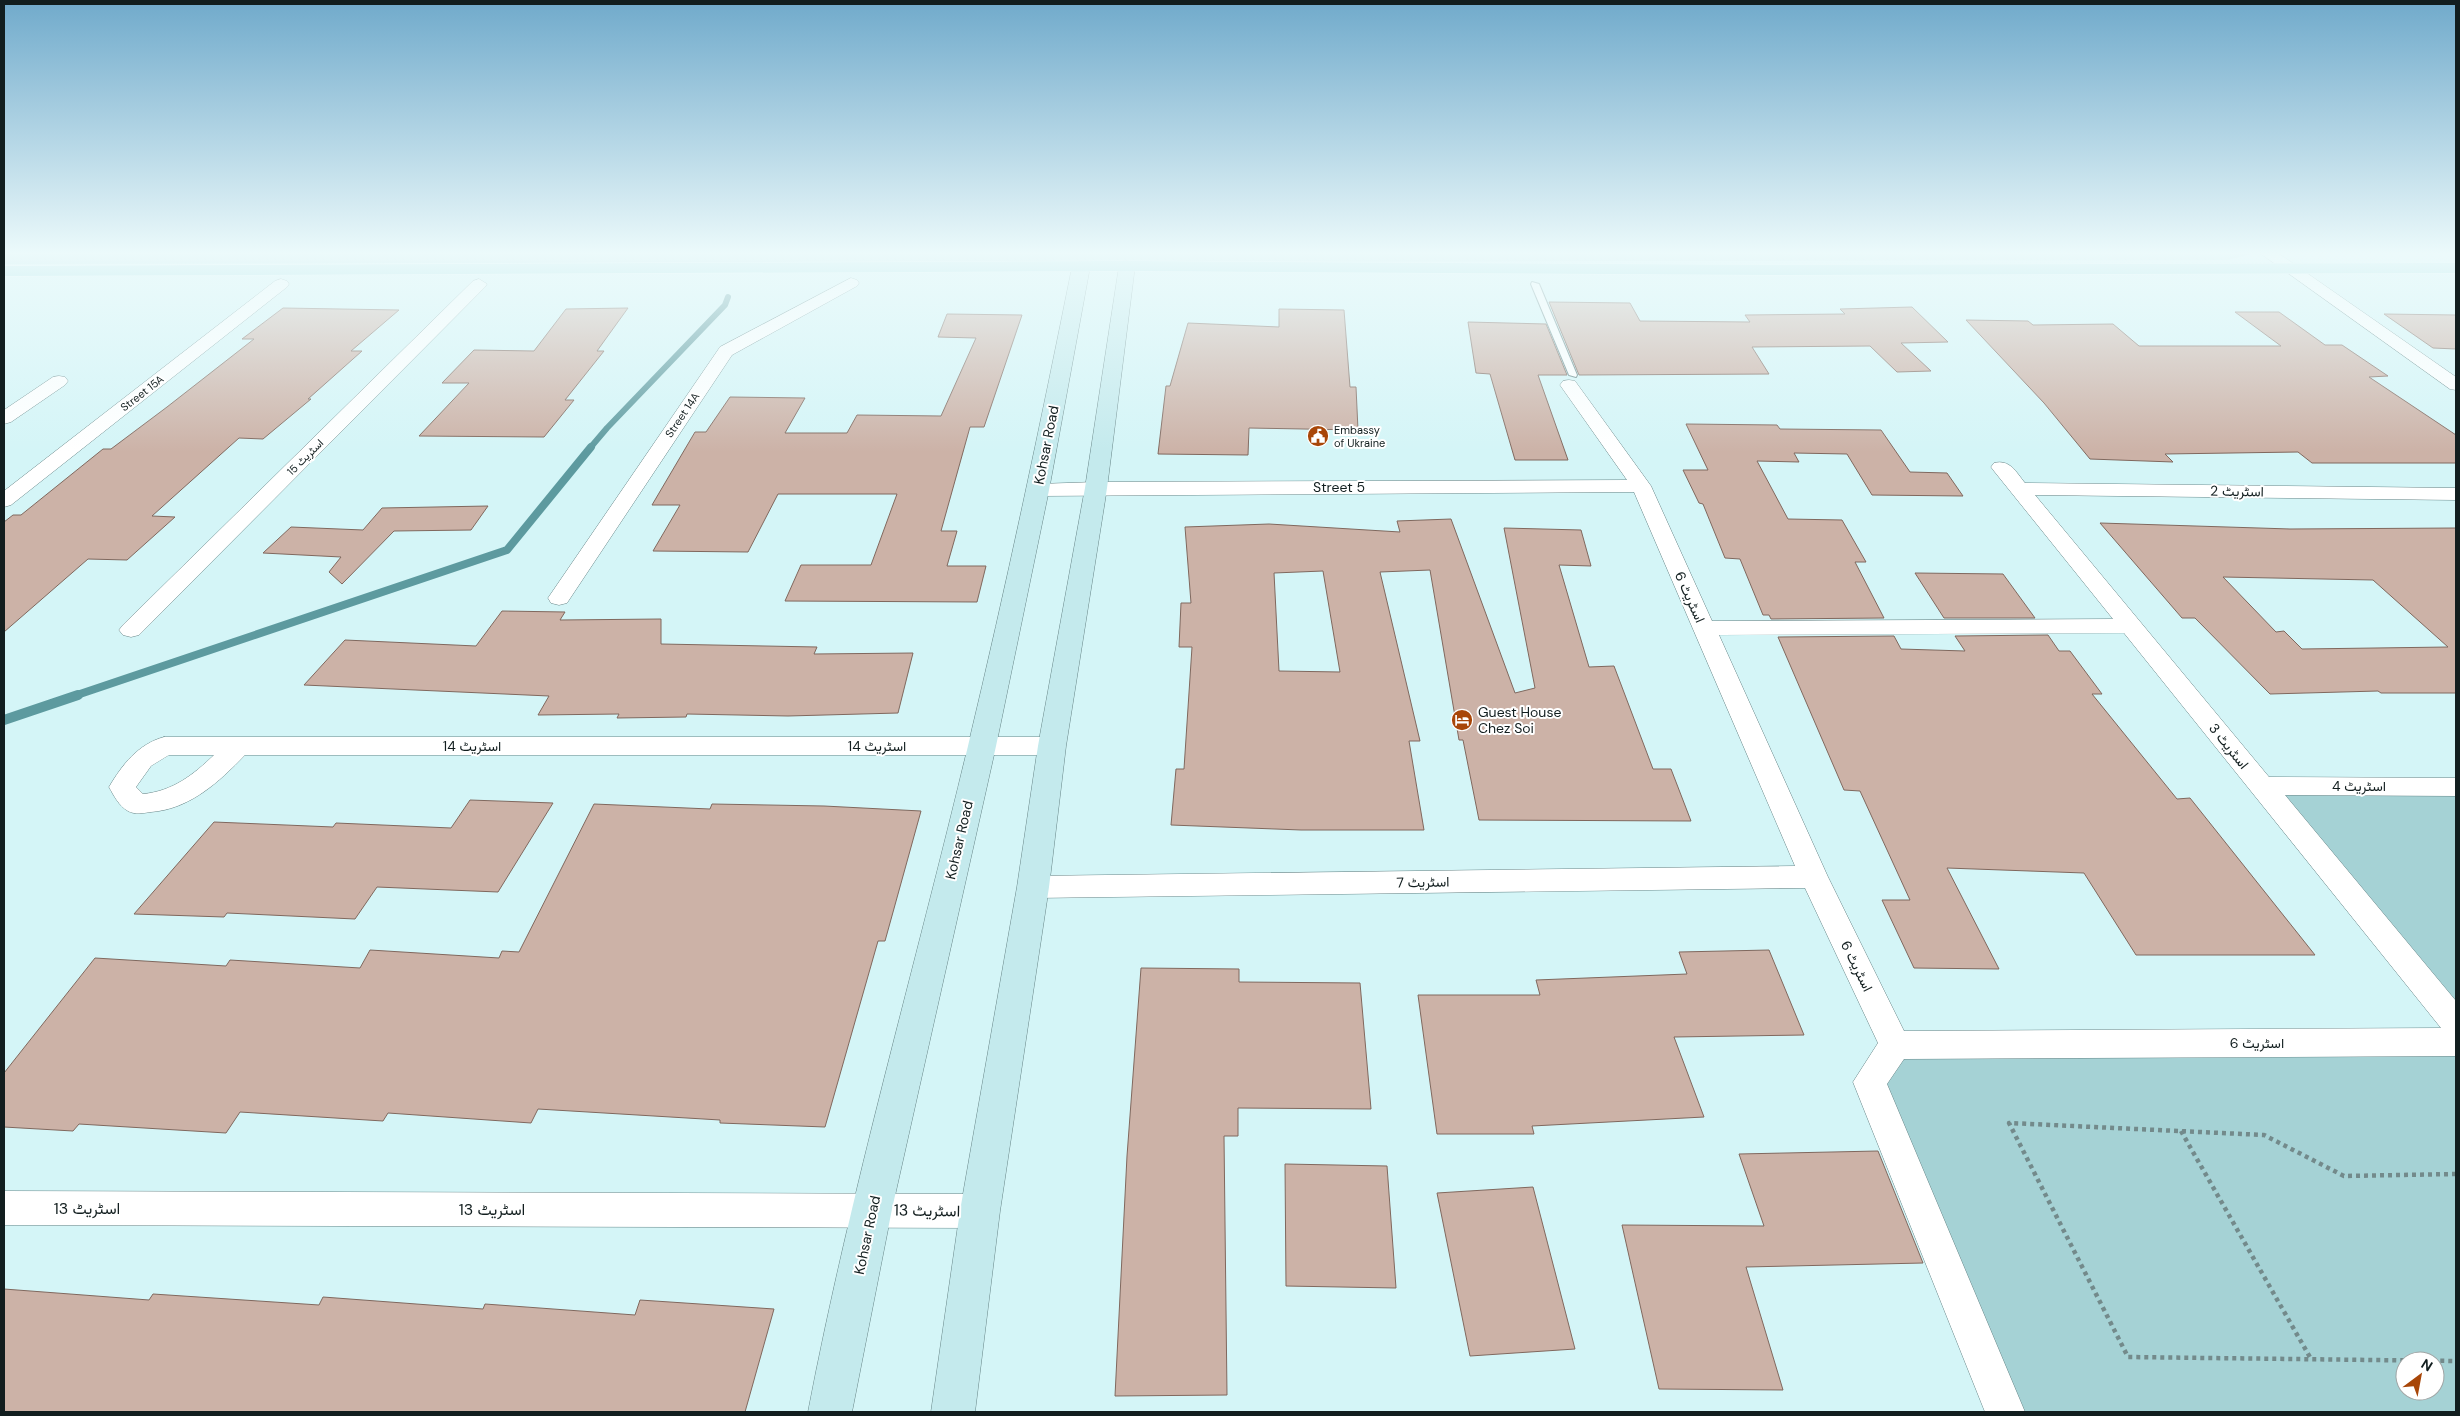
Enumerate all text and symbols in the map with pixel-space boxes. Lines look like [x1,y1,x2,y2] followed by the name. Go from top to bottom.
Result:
[118,372,166,414] street label: Street 15A
[662,390,702,440] street label: Street 14A
[1030,404,1062,486] street label: Kohsar Road
[1334,423,1385,450] place label: Embassy of Ukraine
[1306,424,1330,448] public building icon: Embassy of Ukraine
[284,436,326,478] street label: اسٹریٹ 15
[1313,478,1365,496] street label: Street 5
[2210,482,2264,500] street label: اسٹریٹ 2
[1671,569,1709,625] street label: اسٹریٹ 6
[1478,703,1561,737] place label: Guest House Chez Soi
[1450,708,1474,732] hotel icon: Guest House Chez Soi
[2205,719,2253,773] street label: اسٹریٹ 3
[443,737,501,755] street label: اسٹریٹ 14
[848,737,906,755] street label: اسٹریٹ 14
[2332,777,2386,795] street label: اسٹریٹ 4
[941,799,977,881] street label: Kohsar Road
[1396,873,1450,891] street label: اسٹریٹ 7
[1837,938,1877,994] street label: اسٹریٹ 6
[2230,1034,2284,1052] street label: اسٹریٹ 6
[850,1194,884,1276] street label: Kohsar Road
[54,1198,120,1219] street label: اسٹریٹ 13
[459,1199,525,1220] street label: اسٹریٹ 13
[894,1199,960,1222] street label: اسٹریٹ 13
[2395,1351,2445,1401] north arrow
[2418,1355,2436,1375] text: N

